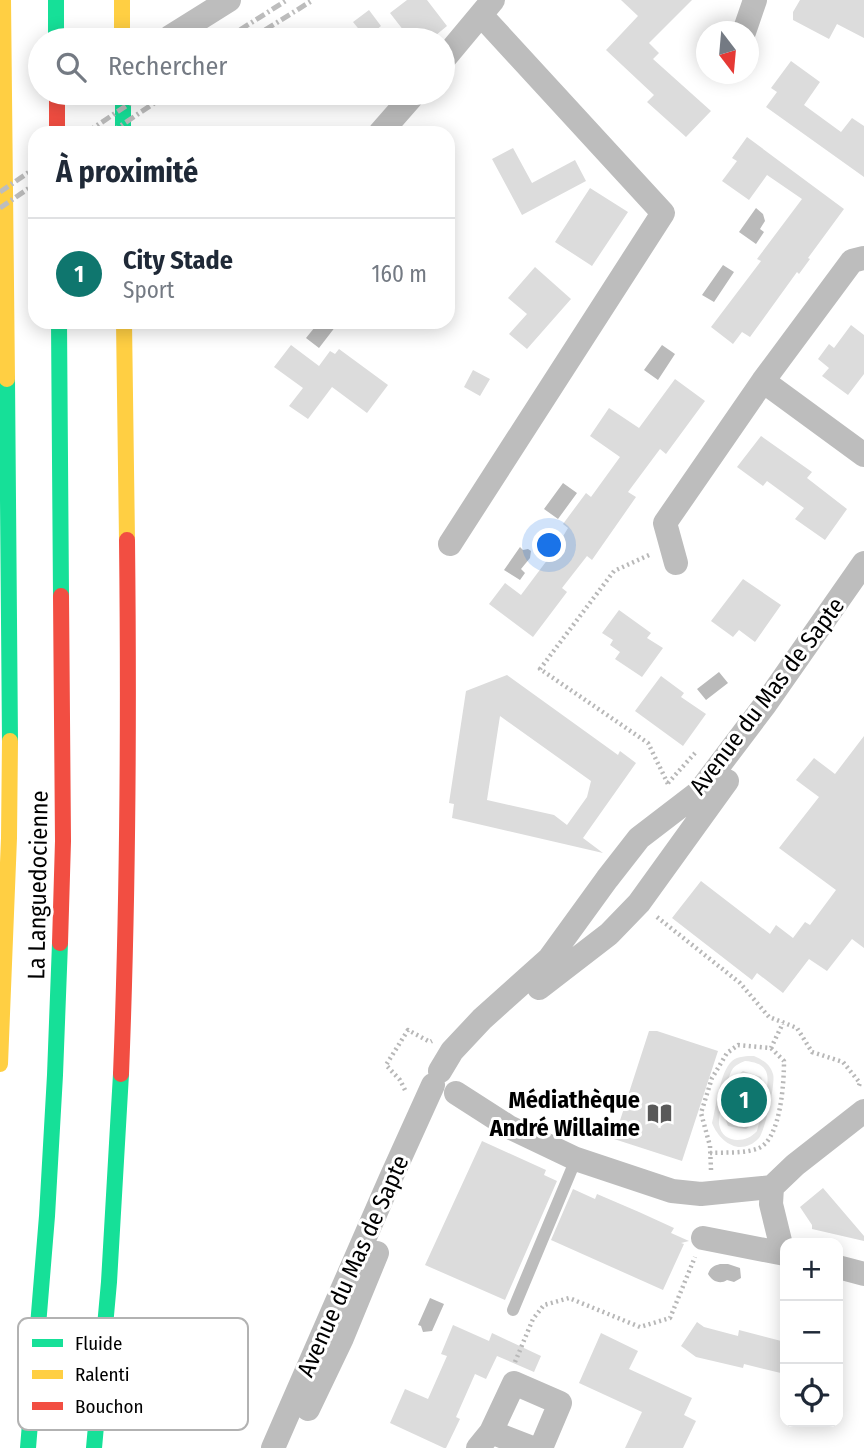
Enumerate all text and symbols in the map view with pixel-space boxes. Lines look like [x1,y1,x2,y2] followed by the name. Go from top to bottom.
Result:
[696,21,759,84] north arrow
[28,28,455,105] search box
[52,48,90,86] icon: search
[108,51,227,82] text: Rechercher
[56,154,198,190] text: À proximité
[123,245,233,276] text: City Stade
[74,260,84,288] text: 1
[372,260,427,288] text: 160 m
[123,276,174,304] text: Sport
[532,528,566,562] your location
[684,592,850,800] street label: Avenue du Mas de Sapte
[22,790,54,980] street label: La Languedocienne
[721,1074,767,1126] pin: 1
[489,1086,640,1142] place label: Médiathèque André Willaime
[646,1100,674,1128] library icon: Médiathèque André Willaime
[292,1151,414,1381] street label: Avenue du Mas de Sapte
[780,1238,843,1427] map controls
[780,1238,843,1301] button: +
[780,1301,843,1364] button: −
[18,1318,248,1430] legend
[75,1332,122,1355] text: Fluide
[75,1363,130,1386] text: Ralenti
[780,1364,843,1427] button: locate
[75,1395,143,1418] text: Bouchon

